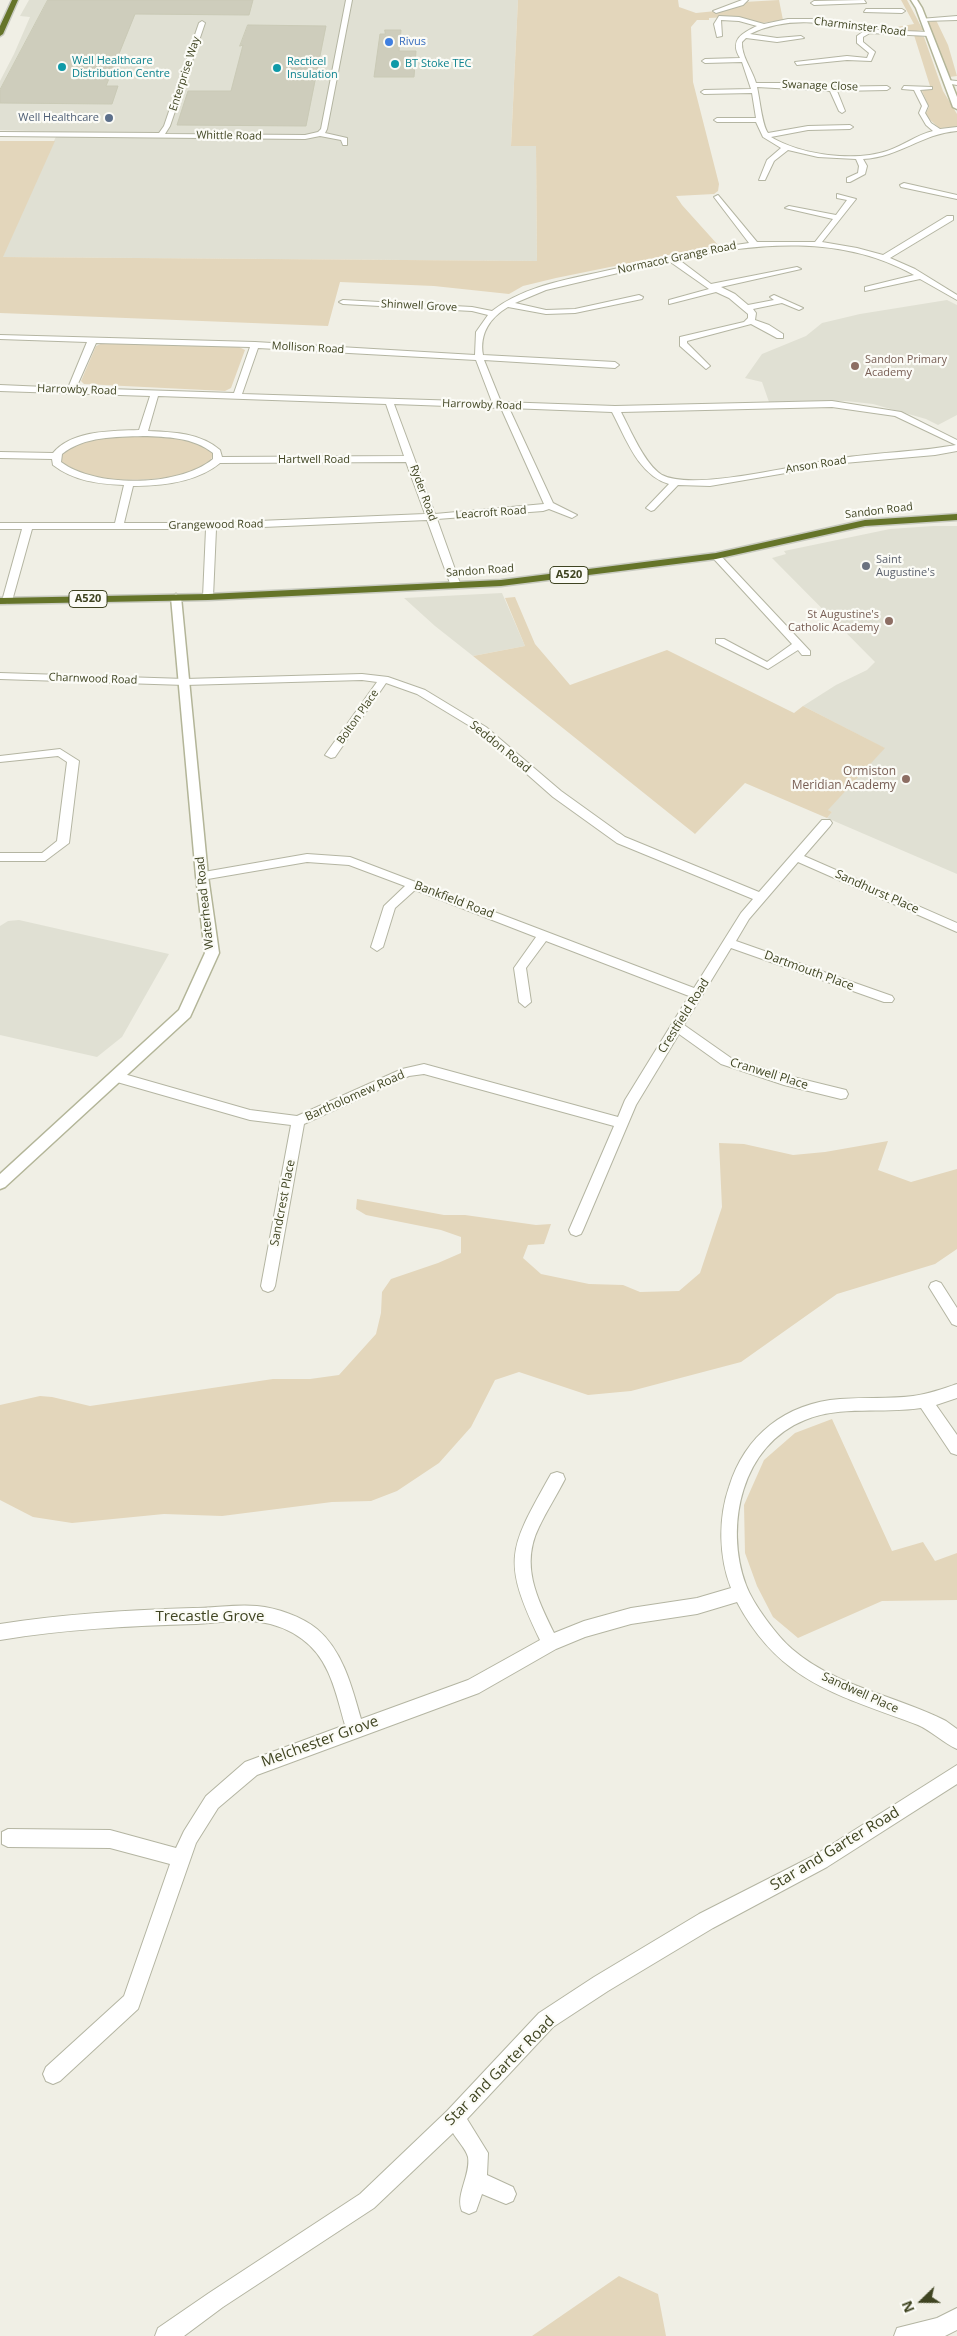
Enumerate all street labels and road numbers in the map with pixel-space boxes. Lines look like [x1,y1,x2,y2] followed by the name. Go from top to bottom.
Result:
[813,15,907,39] street label: Charminster Road
[167,35,203,113] street label: Enterprise Way
[782,78,858,94] street label: Swanage Close
[196,129,262,143] street label: Whittle Road
[616,239,738,277] street label: Normacot Grange Road
[381,297,457,315] street label: Shinwell Grove
[271,340,345,356] street label: Mollison Road
[37,382,117,398] street label: Harrowby Road
[442,397,522,413] street label: Harrowby Road
[278,453,350,467] street label: Hartwell Road
[785,454,847,476] street label: Anson Road
[407,463,439,523] street label: Ryder Road
[844,500,914,522] street label: Sandon Road
[455,504,527,522] street label: Leacroft Road
[168,518,264,532] street label: Grangewood Road
[446,562,514,580] street label: Sandon Road
[550,566,588,584] road number: A520
[69,590,107,608] road number: A520
[48,671,138,687] street label: Charnwood Road
[334,687,382,747] street label: Bolton Place
[467,718,533,776] street label: Seddon Road
[193,856,217,950] street label: Waterhead Road
[833,867,921,917] street label: Sandhurst Place
[412,878,496,922] street label: Bankfield Road
[762,948,856,994] street label: Dartmouth Place
[655,976,713,1056] street label: Crestfield Road
[728,1055,810,1093] street label: Cranwell Place
[303,1068,407,1124] street label: Bartholomew Road
[268,1159,298,1247] street label: Sandcrest Place
[156,1608,264,1626] street label: Trecastle Grove
[819,1670,901,1716] street label: Sandwell Place
[259,1712,381,1772] street label: Melchester Grove
[767,1803,903,1895] street label: Star and Garter Road
[441,2012,559,2130] street label: Star and Garter Road

